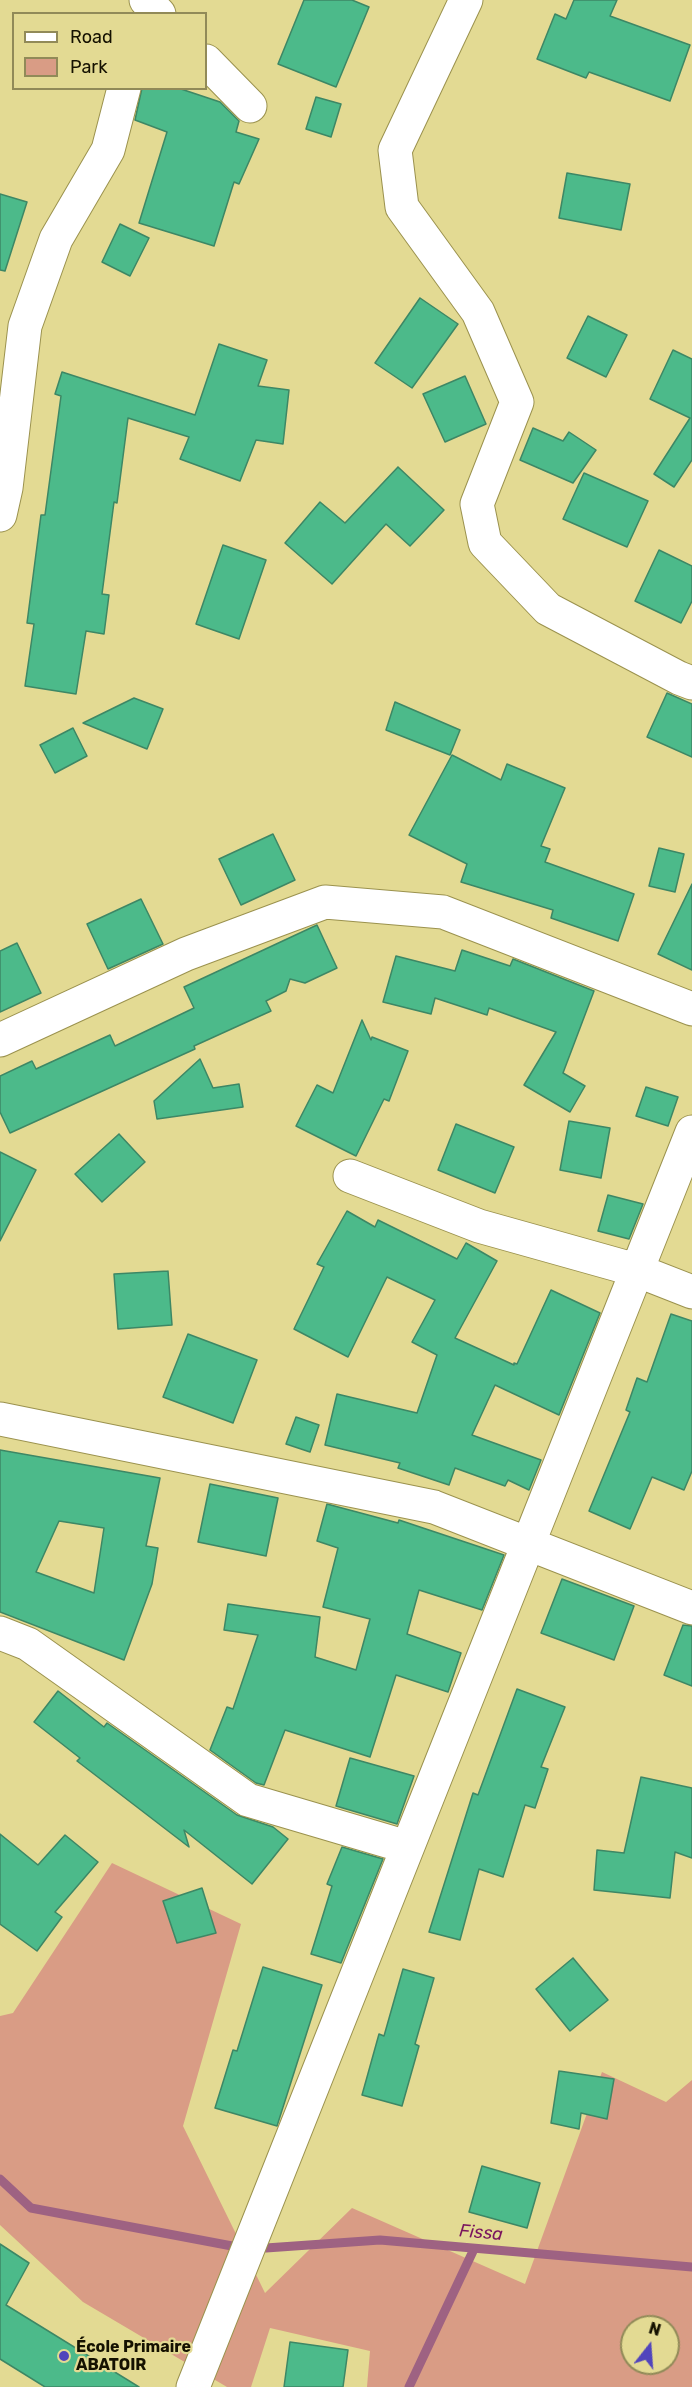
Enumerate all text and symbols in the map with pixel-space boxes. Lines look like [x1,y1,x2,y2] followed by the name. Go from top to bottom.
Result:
[12,12,207,90] legend
[70,26,113,48] text: Road
[70,56,107,78] text: Park
[458,2220,504,2246] water label: Fissa
[620,2315,680,2375] north arrow
[647,2318,663,2340] text: N
[76,2337,191,2375] place label: École Primaire ABATOIR
[57,2349,71,2363] marker: École Primaire ABATOIR

